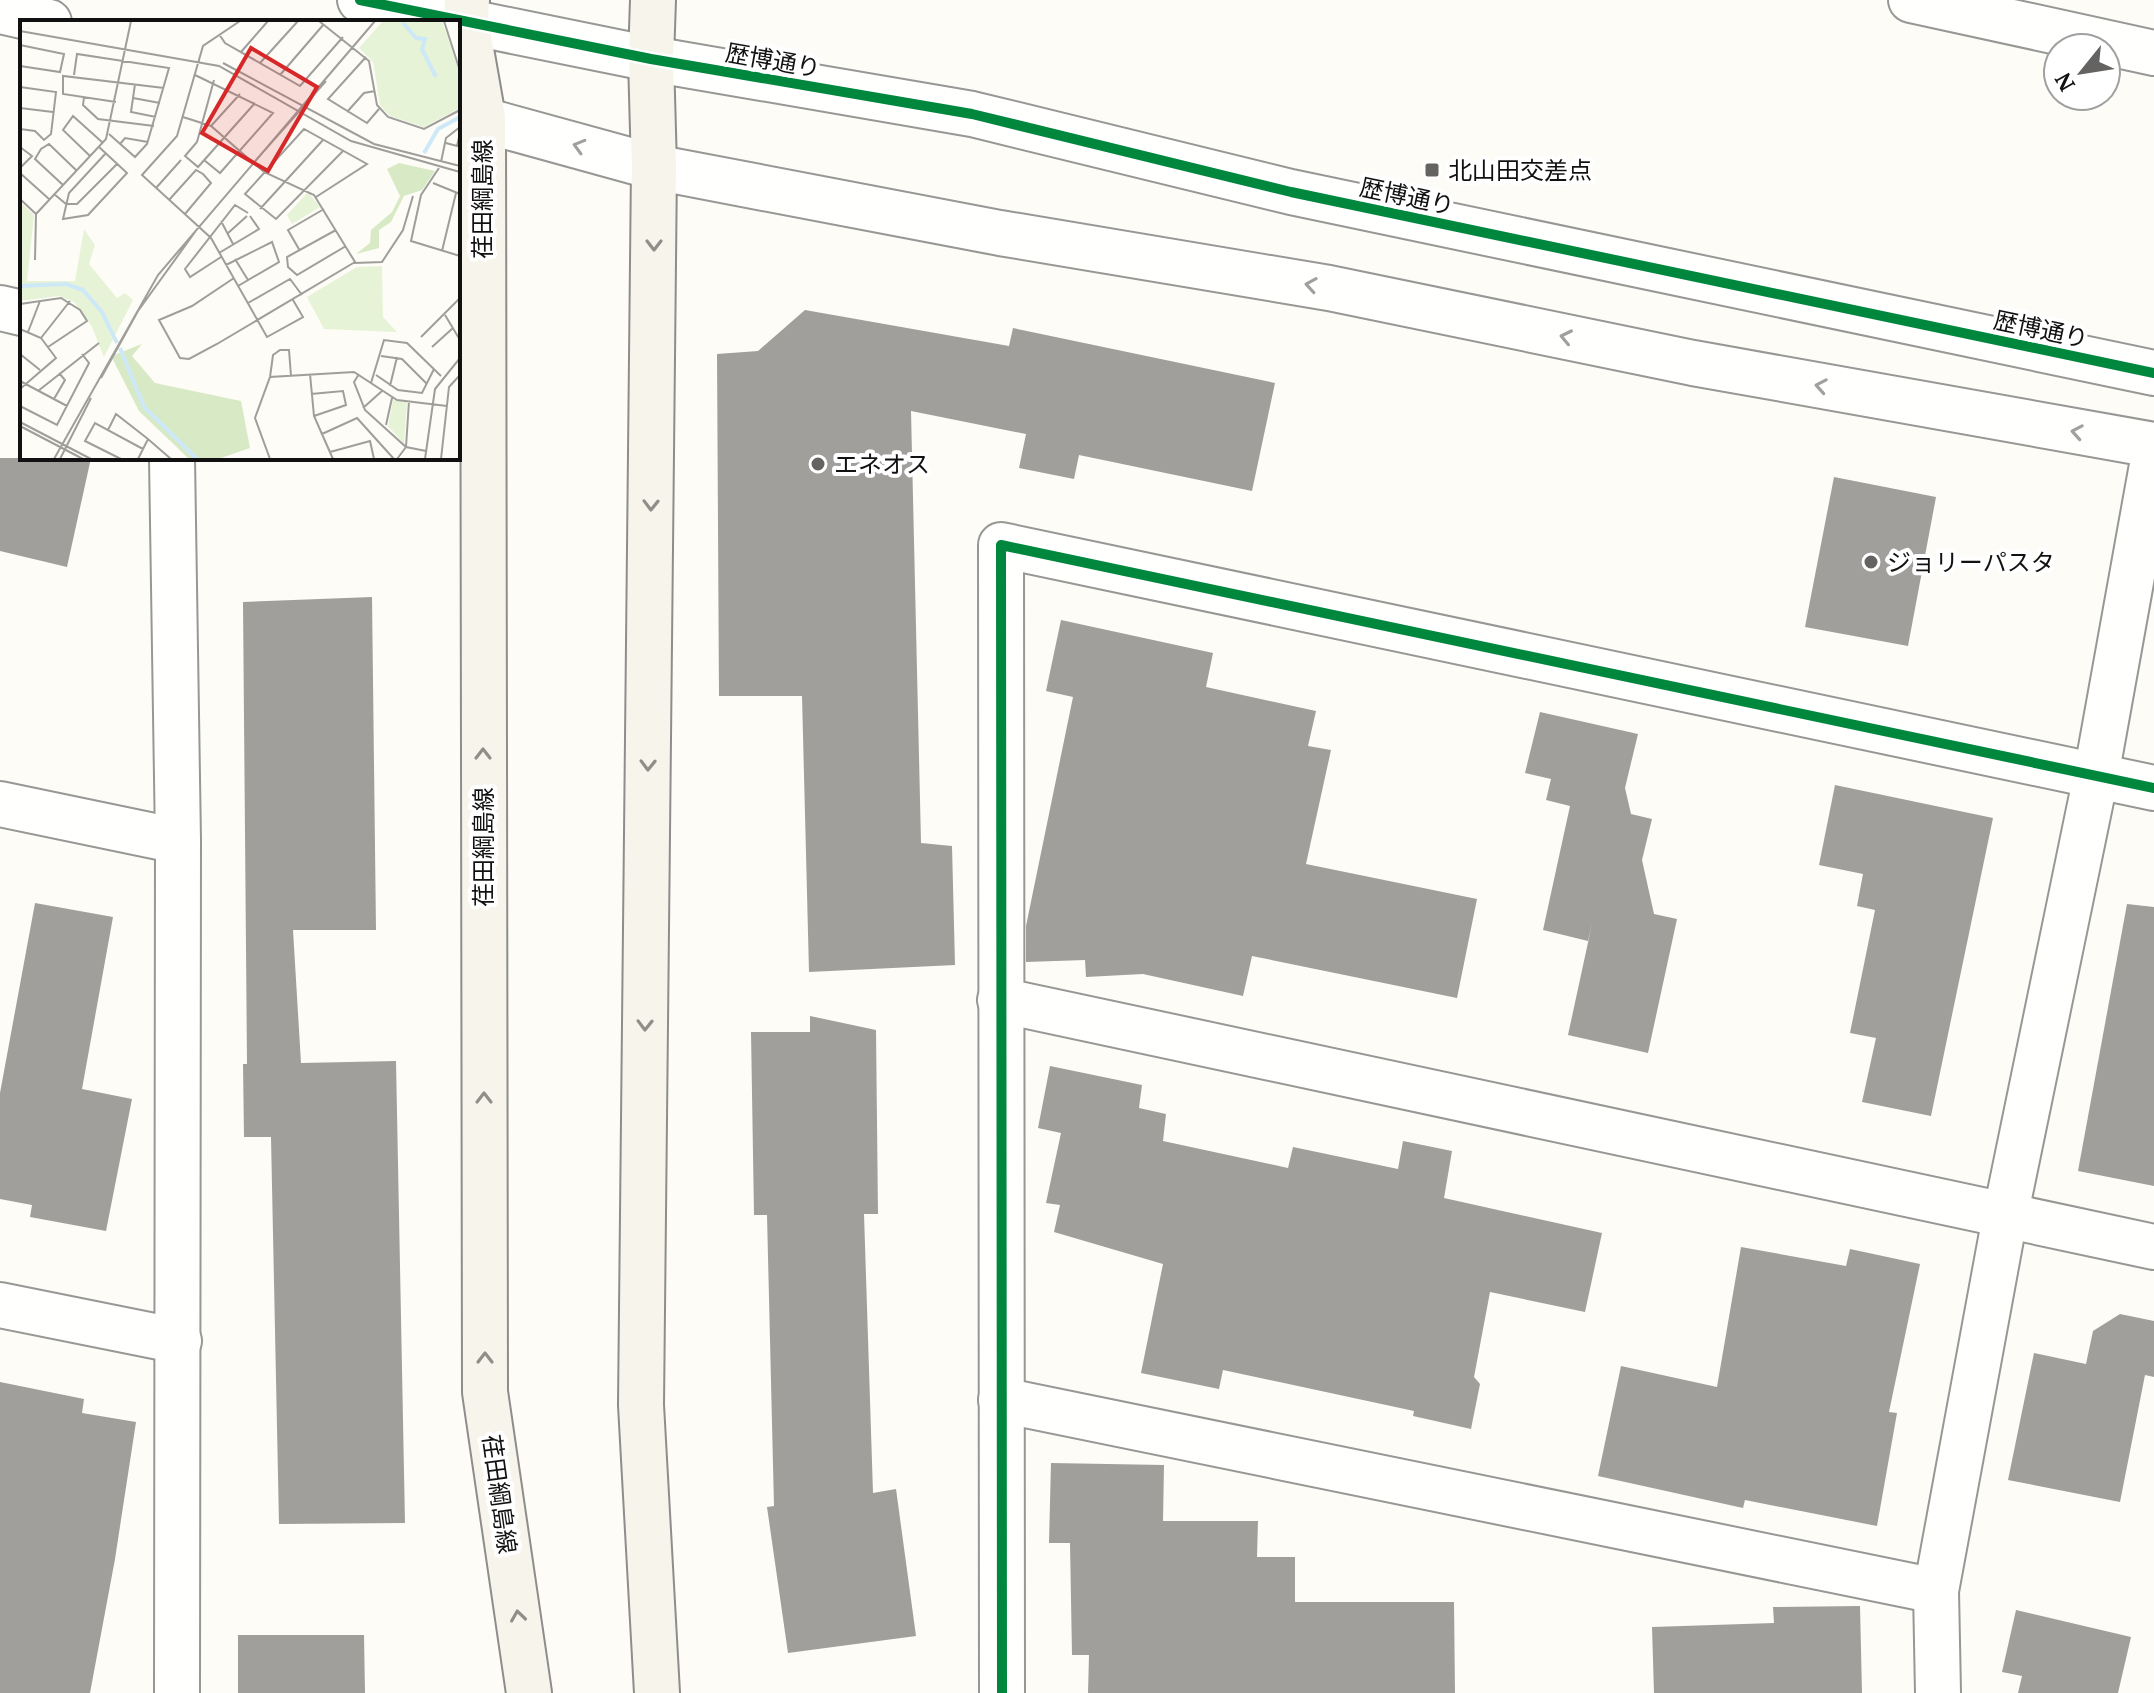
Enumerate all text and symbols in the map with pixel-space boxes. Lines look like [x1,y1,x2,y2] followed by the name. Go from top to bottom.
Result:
[20,20,460,460] inset map
[2042,32,2122,112] north arrow
[723,36,823,84] street label: 歴博通り
[2047,68,2081,97] text: N
[466,139,498,259] street label: 荏田綱島線
[573,139,587,155] one-way arrow
[1448,154,1592,186] place label: 北山田交差点
[1423,161,1441,179] marker: 北山田交差点
[1357,170,1457,222] street label: 歴博通り
[645,239,663,252] one-way arrow
[1304,277,1318,294] one-way arrow
[1991,303,2091,355] street label: 歴博通り
[1560,329,1573,346] one-way arrow
[1814,379,1828,396] one-way arrow
[2070,425,2084,442] one-way arrow
[834,448,930,480] place label: エネオス
[809,455,827,473] marker: エネオス
[642,499,660,512] one-way arrow
[1887,546,2055,578] place label: ジョリーパスタ
[1862,553,1880,571] marker: ジョリーパスタ
[474,747,492,760] one-way arrow
[639,759,657,772] one-way arrow
[467,787,499,907] street label: 荏田綱島線
[636,1019,654,1032] one-way arrow
[475,1091,493,1104] one-way arrow
[476,1351,494,1364] one-way arrow
[476,1432,524,1556] street label: 荏田綱島線
[510,1609,527,1623] one-way arrow

